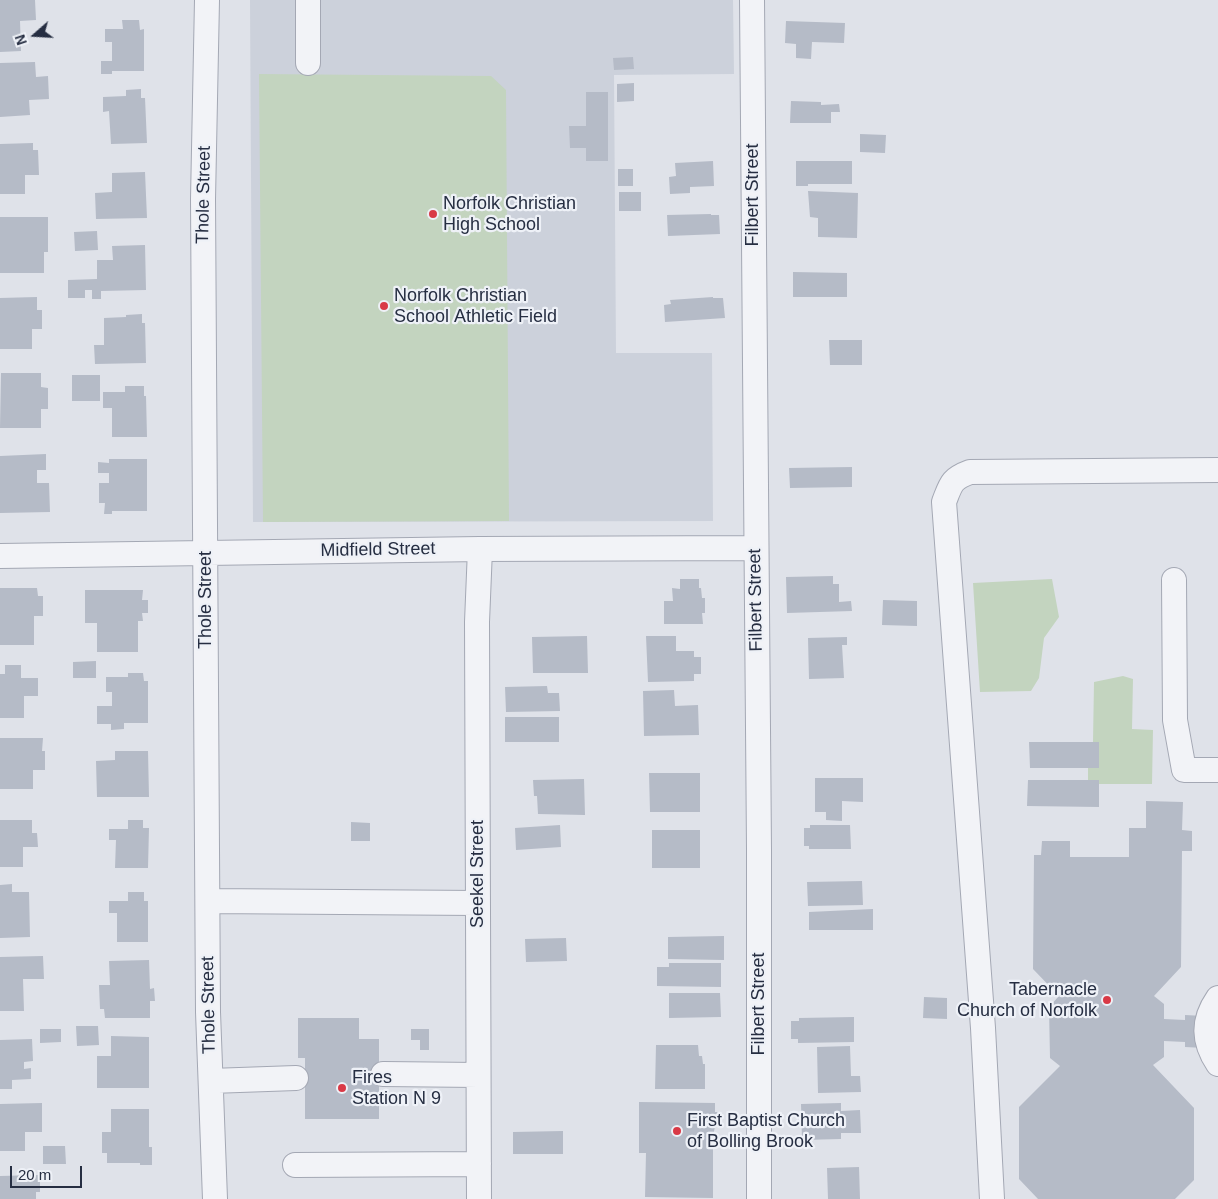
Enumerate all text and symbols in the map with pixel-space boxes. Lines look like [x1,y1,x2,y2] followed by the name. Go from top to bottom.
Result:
[10,10,60,60] north arrow
[12,32,30,47] text: N
[742,143,764,247] street label: Filbert Street
[192,146,216,244] street label: Thole Street
[443,193,576,235] place label: Norfolk Christian High School
[427,208,439,220] marker: Norfolk Christian High School
[394,285,557,328] place label: Norfolk Christian School Athletic Field
[378,300,390,312] marker: Norfolk Christian School Athletic Field
[320,538,436,562] street label: Midfield Street
[744,548,768,652] street label: Filbert Street
[195,551,217,649] street label: Thole Street
[467,820,489,928] street label: Seekel Street
[748,952,770,1056] street label: Filbert Street
[197,956,221,1054] street label: Thole Street
[957,979,1097,1022] place label: Tabernacle Church of Norfolk
[1101,994,1113,1006] marker: Tabernacle Church of Norfolk
[352,1067,441,1110] place label: Fires Station N 9
[336,1082,348,1094] marker: Fires Station N 9
[687,1110,845,1152] place label: First Baptist Church of Bolling Brook
[671,1125,683,1137] marker: First Baptist Church of Bolling Brook
[12,1156,85,1188] scale bar
[18,1166,51,1183] text: 20 m

